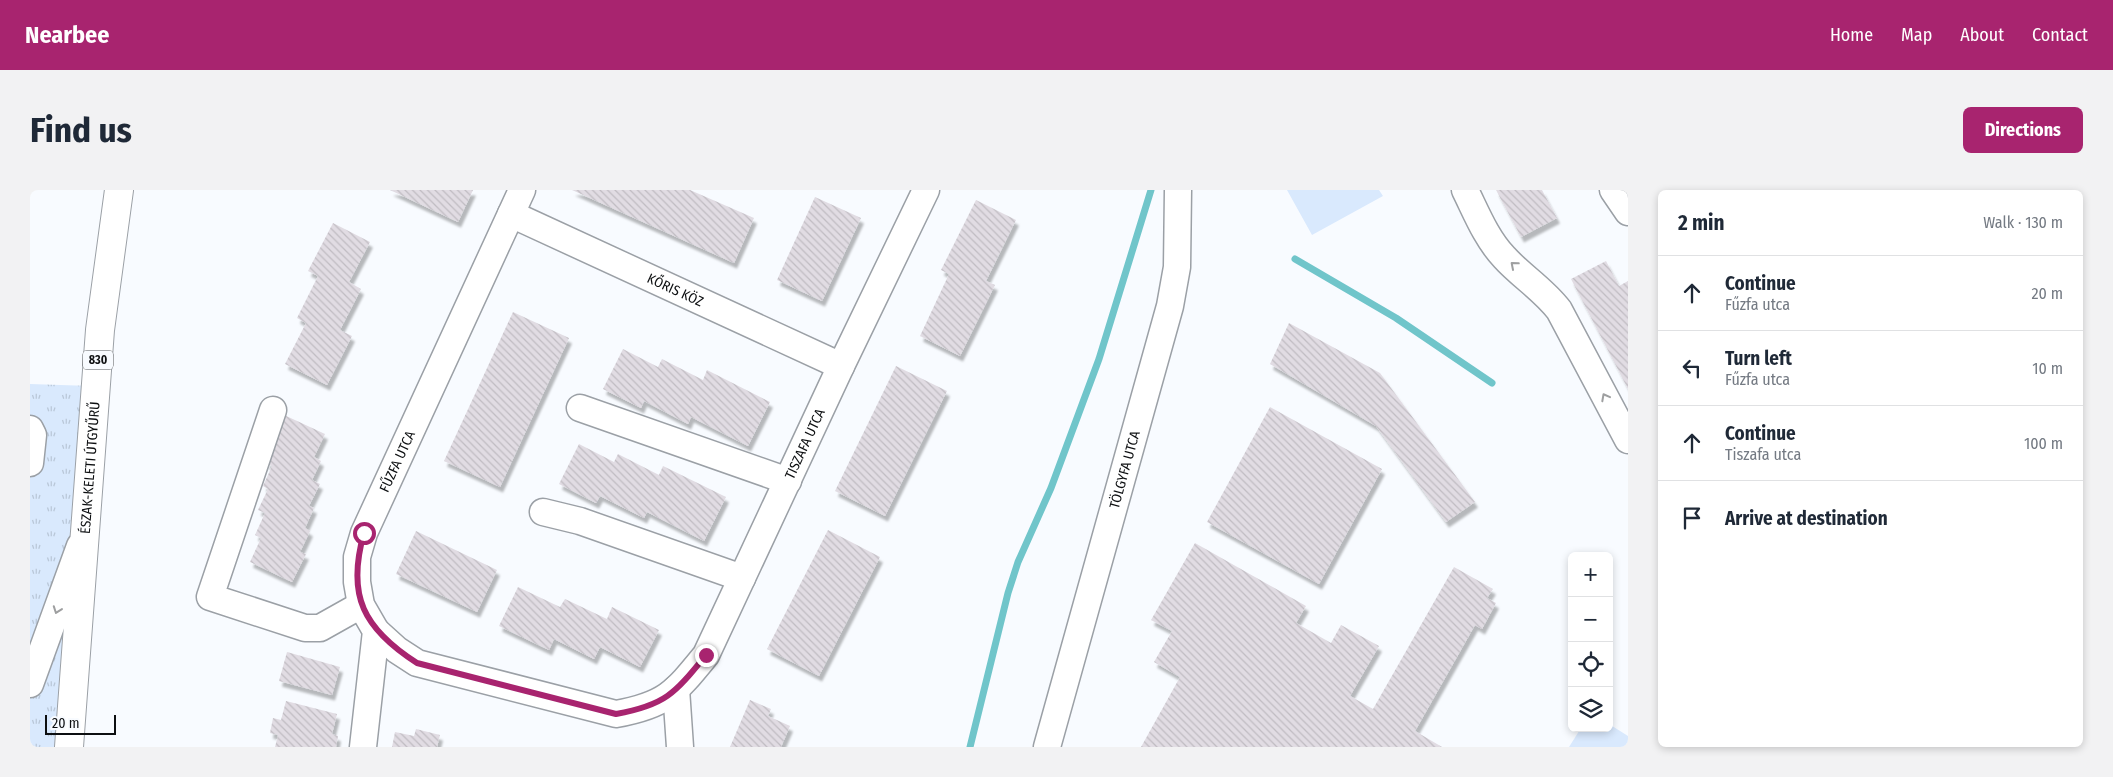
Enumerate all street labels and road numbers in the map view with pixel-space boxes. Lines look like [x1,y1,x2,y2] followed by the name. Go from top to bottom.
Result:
[645,269,706,310] street label: KŐRIS KÖZ
[83,350,113,370] road number: 830
[75,401,103,534] street label: ÉSZAK-KELETI ÚTGYŰRŰ
[781,405,829,482] street label: TISZAFA UTCA
[376,427,419,495] street label: FŰZFA UTCA
[1105,428,1143,510] street label: TÖLGYFA UTCA

